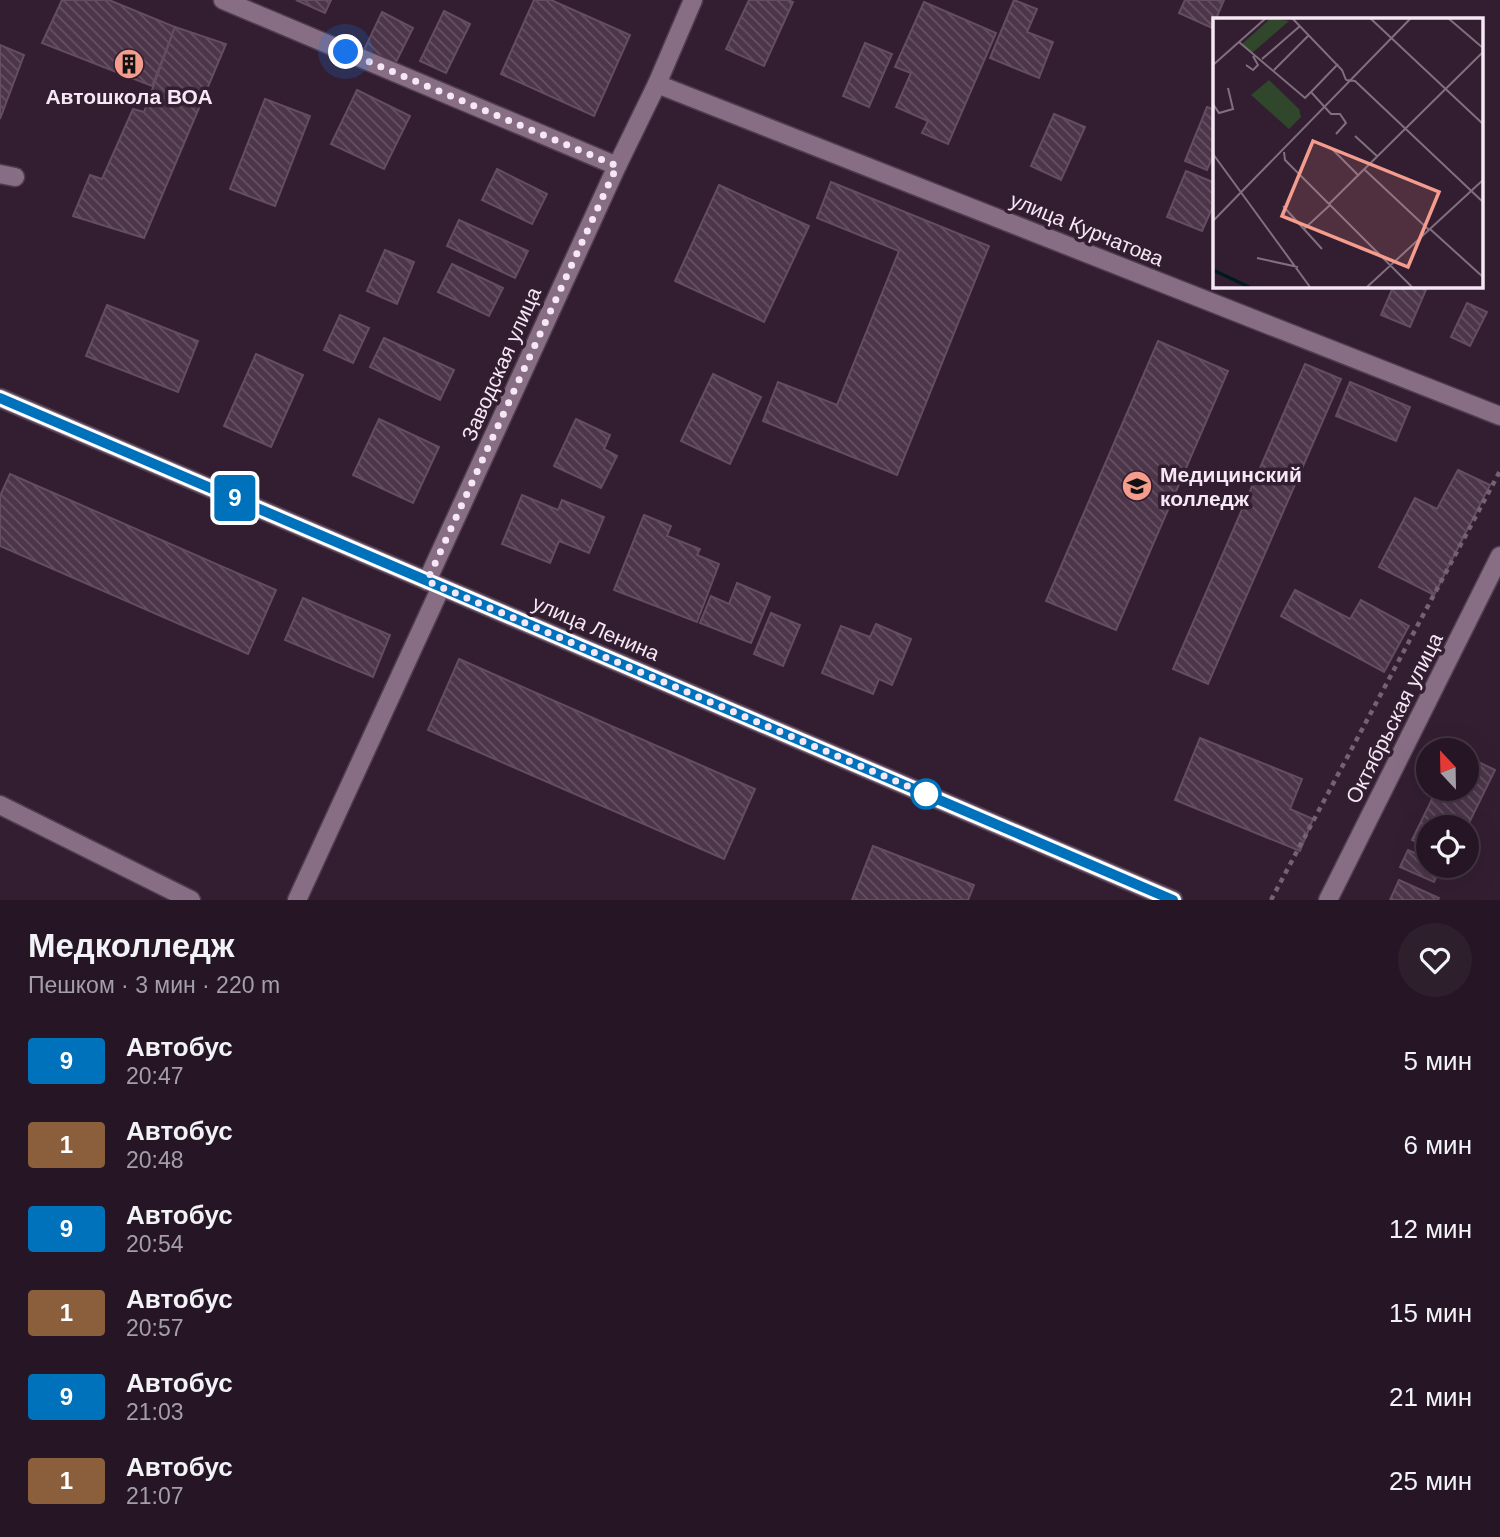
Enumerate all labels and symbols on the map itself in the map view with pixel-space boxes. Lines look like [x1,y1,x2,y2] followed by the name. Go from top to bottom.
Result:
[1213,18,1482,287] inset map
[328,34,363,69] your location
[112,47,146,81] building icon: Автошкола ВОА
[45,85,213,108] place label: Автошкола ВОА
[1007,188,1167,270] street label: улица Курчатова
[457,283,545,444] street label: Заводская улица
[1160,463,1302,510] place label: Медицинский колледж
[1120,469,1154,503] school or university icon: Медицинский колледж
[212,475,258,521] line badge: 9
[529,591,663,665] street label: улица Ленина
[1341,629,1447,807] street label: Октябрьская улица
[1416,738,1479,802] north arrow
[911,779,941,809] unlabelled marker

